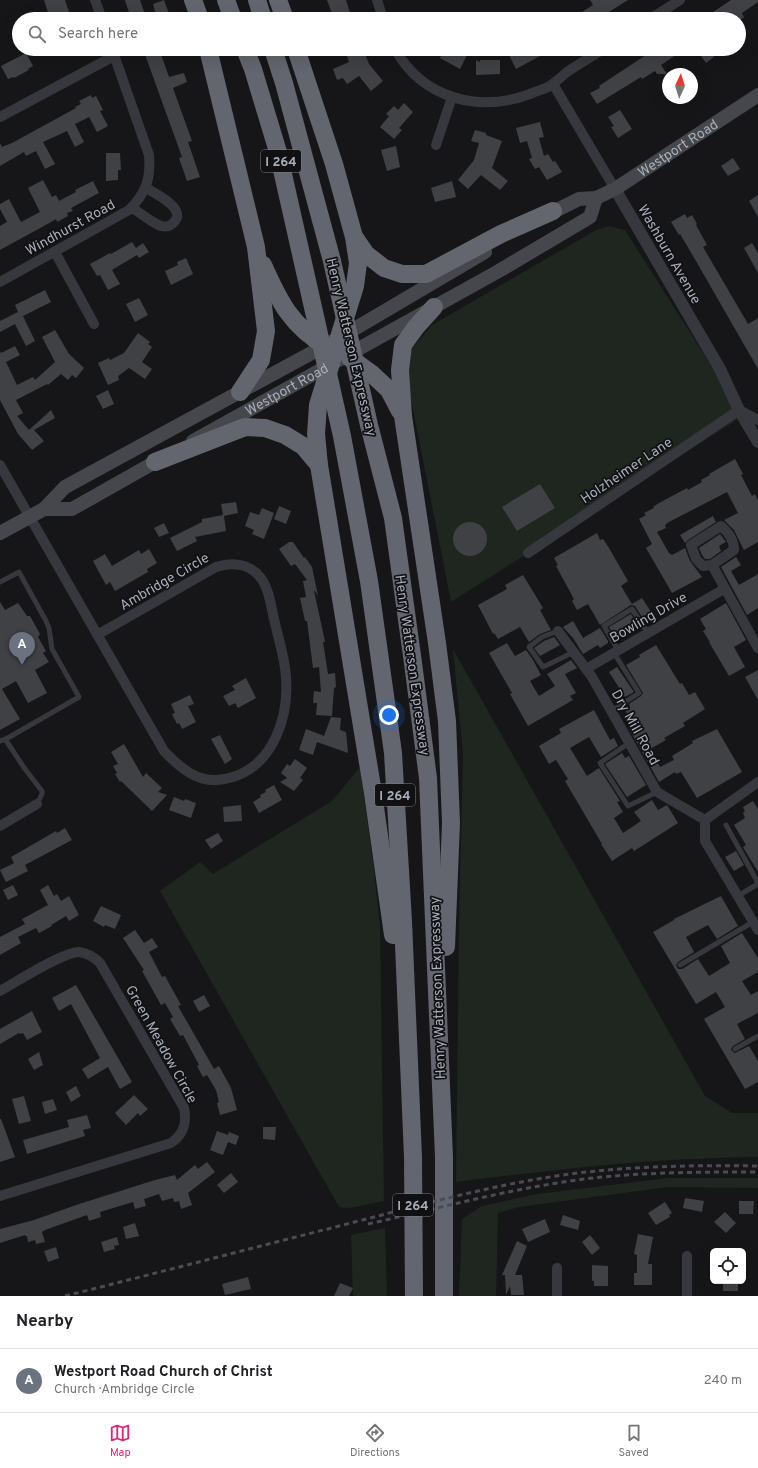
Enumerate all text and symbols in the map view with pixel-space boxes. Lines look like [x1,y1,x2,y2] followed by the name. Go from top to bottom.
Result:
[12,12,746,56] search box
[26,23,48,45] icon: search
[58,25,138,44] text: Search here
[662,68,698,104] north arrow
[635,117,722,182] street label: Westport Road
[261,150,301,172] road number: I 264
[23,197,119,260] street label: Windhurst Road
[633,202,704,307] street label: Washburn Avenue
[322,257,379,438] street label: Henry Watterson Expressway
[243,360,332,420] street label: Westport Road
[578,434,676,508] street label: Holzheimer Lane
[117,550,213,615] street label: Ambridge Circle
[390,574,433,757] street label: Henry Watterson Expressway
[607,589,691,647] street label: Bowling Drive
[9,632,35,665] pin: A
[607,687,662,768] street label: Dry Mill Road
[379,705,399,725] your location
[375,784,415,806] road number: I 264
[427,897,450,1079] street label: Henry Watterson Expressway
[121,983,200,1107] street label: Green Meadow Circle
[393,1194,433,1216] road number: I 264
[710,1248,746,1284] map controls
[710,1248,746,1284] button: locate
[16,1311,73,1333] text: Nearby
[54,1363,273,1382] text: Westport Road Church of Christ
[24,1373,34,1389] text: A
[704,1373,742,1389] text: 240 m
[54,1382,195,1398] text: Church · Ambridge Circle
[109,1422,131,1460] tab: Map
[350,1422,400,1460] tab: Directions
[618,1422,649,1460] tab: Saved

